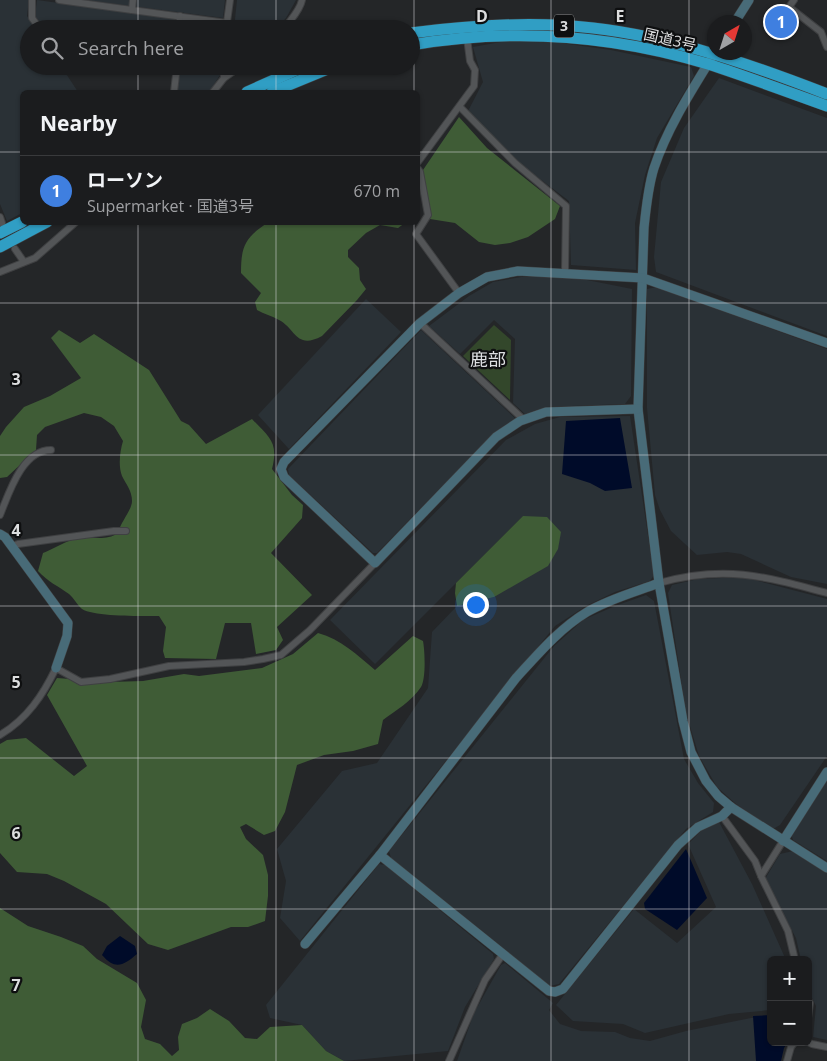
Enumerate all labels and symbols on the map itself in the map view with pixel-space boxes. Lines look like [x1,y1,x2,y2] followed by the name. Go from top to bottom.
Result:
[765,3,797,41] pin: 1
[476,5,488,27] text: D
[616,5,625,27] text: E
[554,15,574,38] road number: 3
[707,15,752,60] north arrow
[642,23,699,55] street label: 国道3号
[470,347,506,371] district label: 鹿部
[11,368,21,390] text: 3
[11,519,21,541] text: 4
[463,592,489,618] your location
[11,671,21,693] text: 5
[11,822,21,844] text: 6
[11,974,21,996] text: 7

